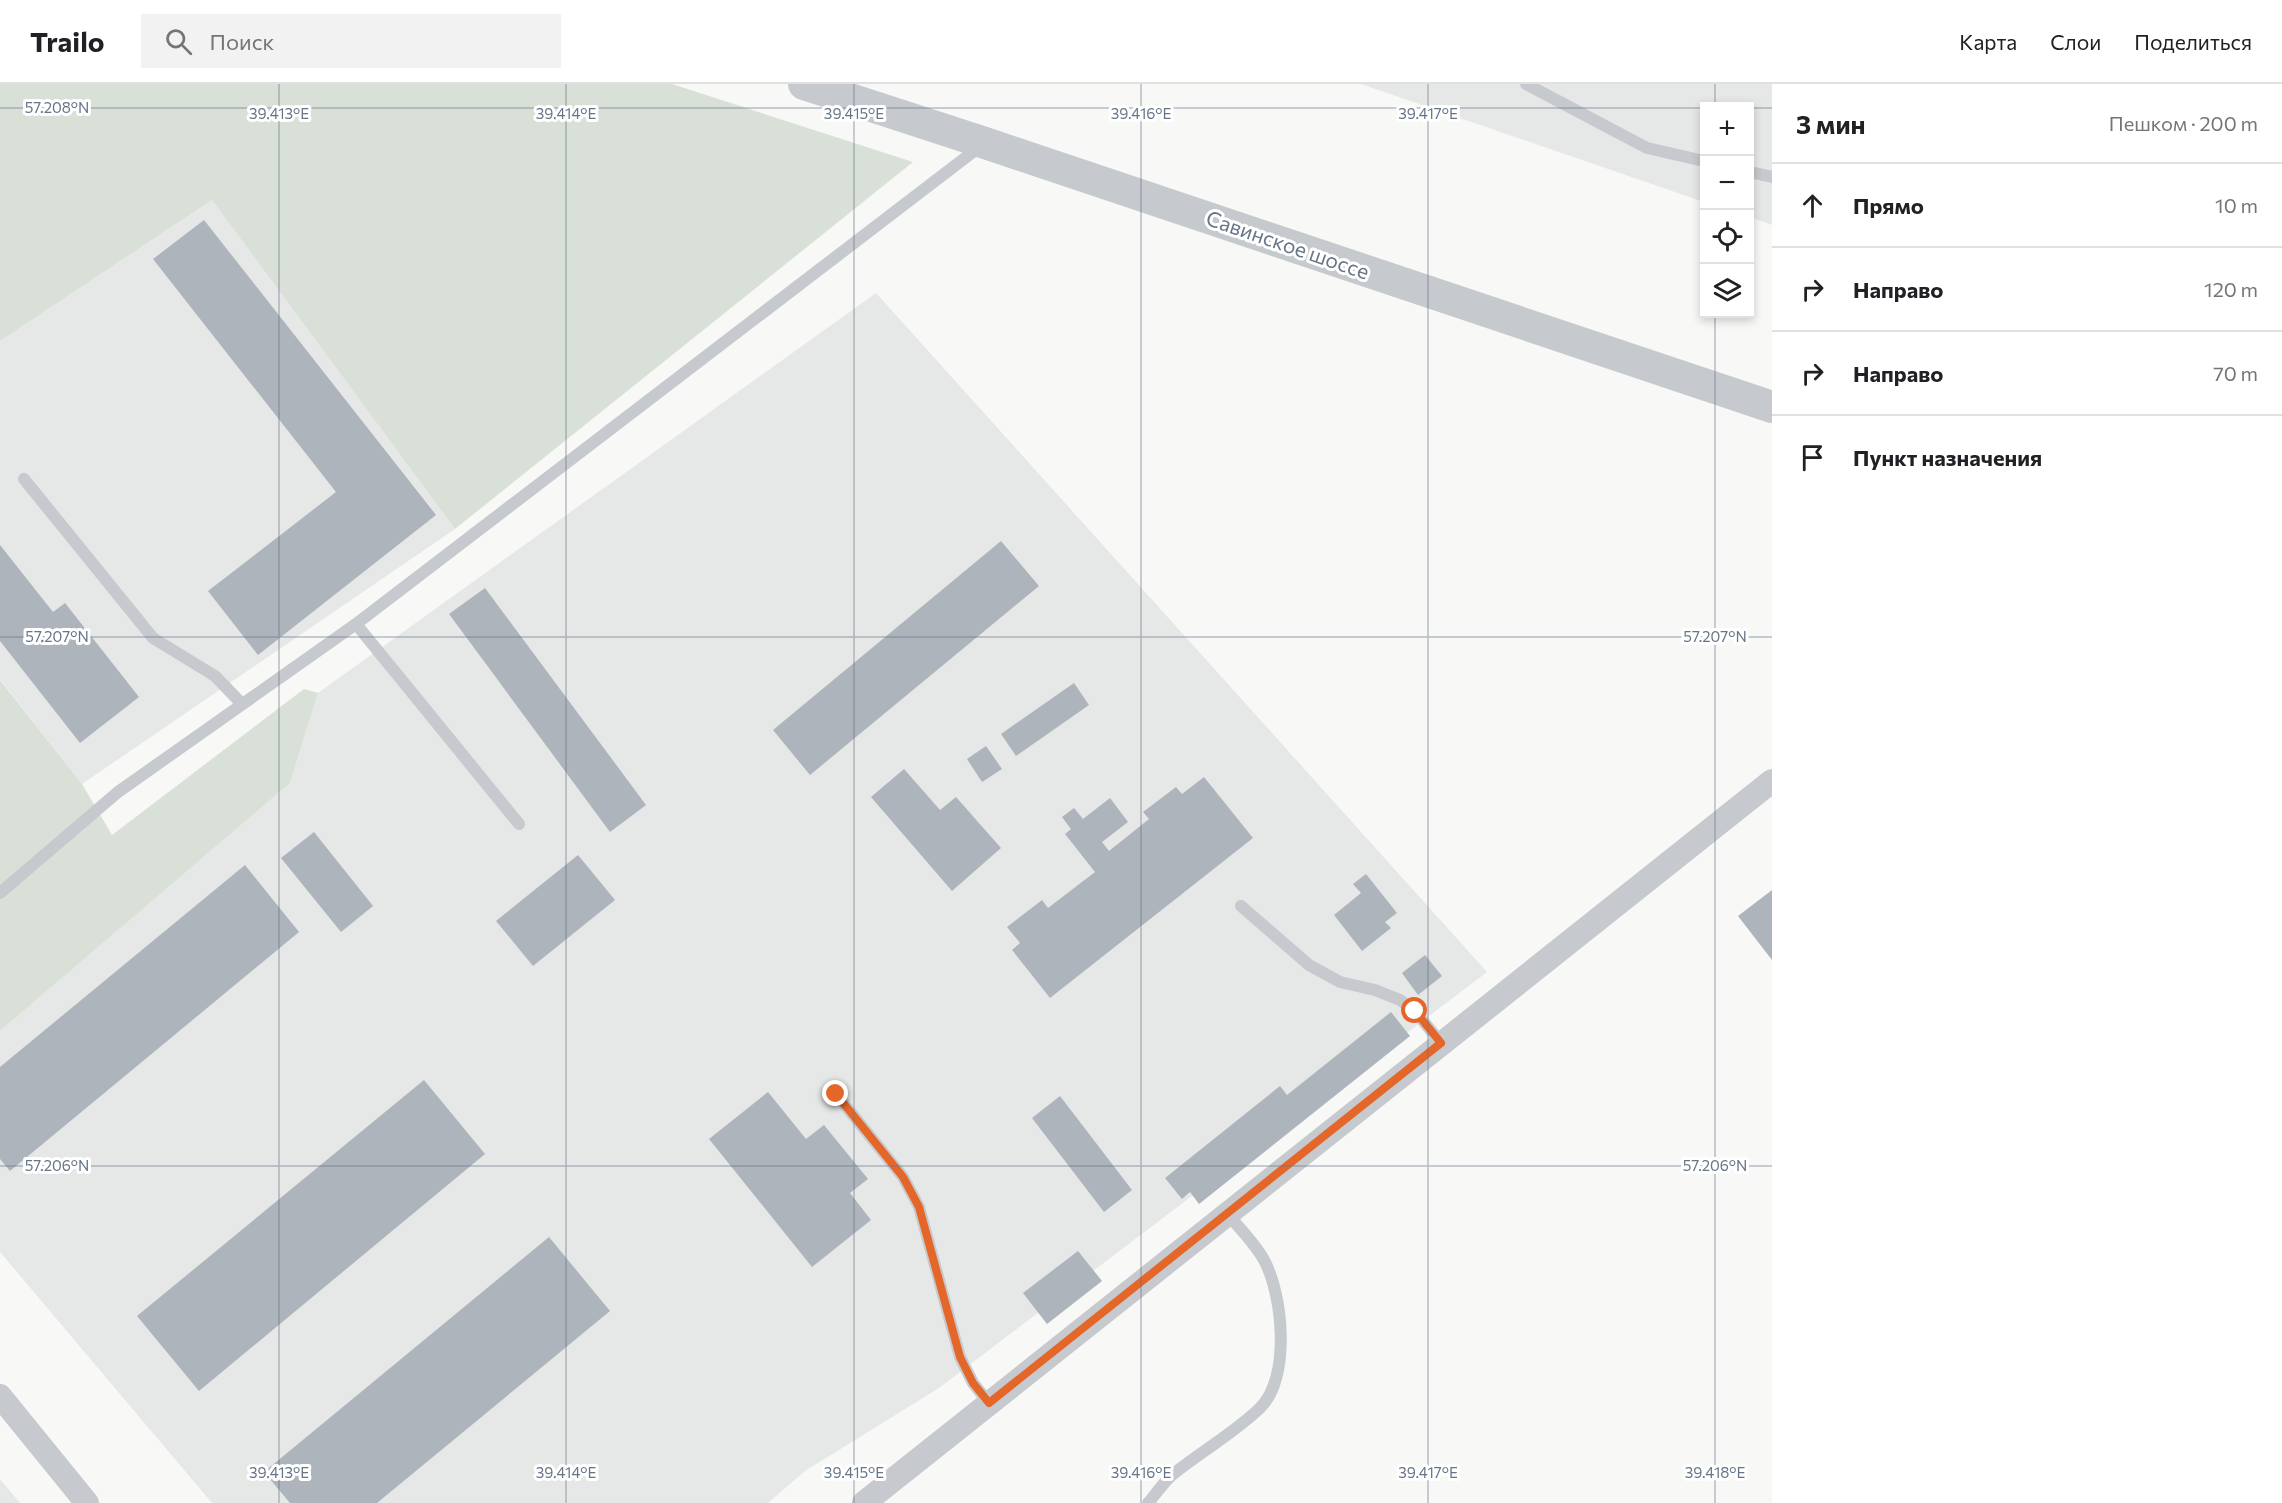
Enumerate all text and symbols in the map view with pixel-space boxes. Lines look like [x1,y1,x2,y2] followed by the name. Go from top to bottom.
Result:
[141,14,561,68] search box
[30,24,105,58] text: Trailo
[162,25,195,58] icon: search
[210,28,274,55] text: Поиск
[1959,29,2017,54] text: Карта
[2050,29,2101,54] text: Слои
[2134,29,2252,54] text: Поделиться
[25,98,89,116] text: 57.208°N
[1700,102,1754,318] map controls
[1700,102,1754,156] button: +
[249,104,309,122] text: 39.413°E
[536,104,596,122] text: 39.414°E
[824,104,884,122] text: 39.415°E
[1111,104,1171,122] text: 39.416°E
[1398,104,1458,122] text: 39.417°E
[1796,108,1866,139] text: 3 мин
[2109,111,2258,135] text: Пешком · 200 m
[1700,156,1754,210] button: −
[1796,189,1829,222] icon: ahead
[1853,192,1924,219] text: Прямо
[2215,193,2258,217] text: 10 m
[1203,204,1373,284] street label: Савинское шоссе
[1700,210,1754,264] button: locate
[1700,264,1754,318] button: layers
[1796,273,1829,306] icon: right
[1853,276,1943,303] text: Направо
[2204,277,2258,301] text: 120 m
[1796,357,1829,390] icon: right
[1853,360,1943,387] text: Направо
[2213,361,2258,385] text: 70 m
[1796,441,1829,474] icon: arrive
[1853,444,2042,471] text: Пункт назначения
[25,627,89,645] text: 57.207°N
[1683,627,1747,645] text: 57.207°N
[1401,997,1427,1023] route start
[822,1080,848,1106] route end
[25,1156,89,1174] text: 57.206°N
[1683,1156,1747,1174] text: 57.206°N
[249,1463,309,1481] text: 39.413°E
[536,1463,596,1481] text: 39.414°E
[824,1463,884,1481] text: 39.415°E
[1111,1463,1171,1481] text: 39.416°E
[1398,1463,1458,1481] text: 39.417°E
[1685,1463,1745,1481] text: 39.418°E

